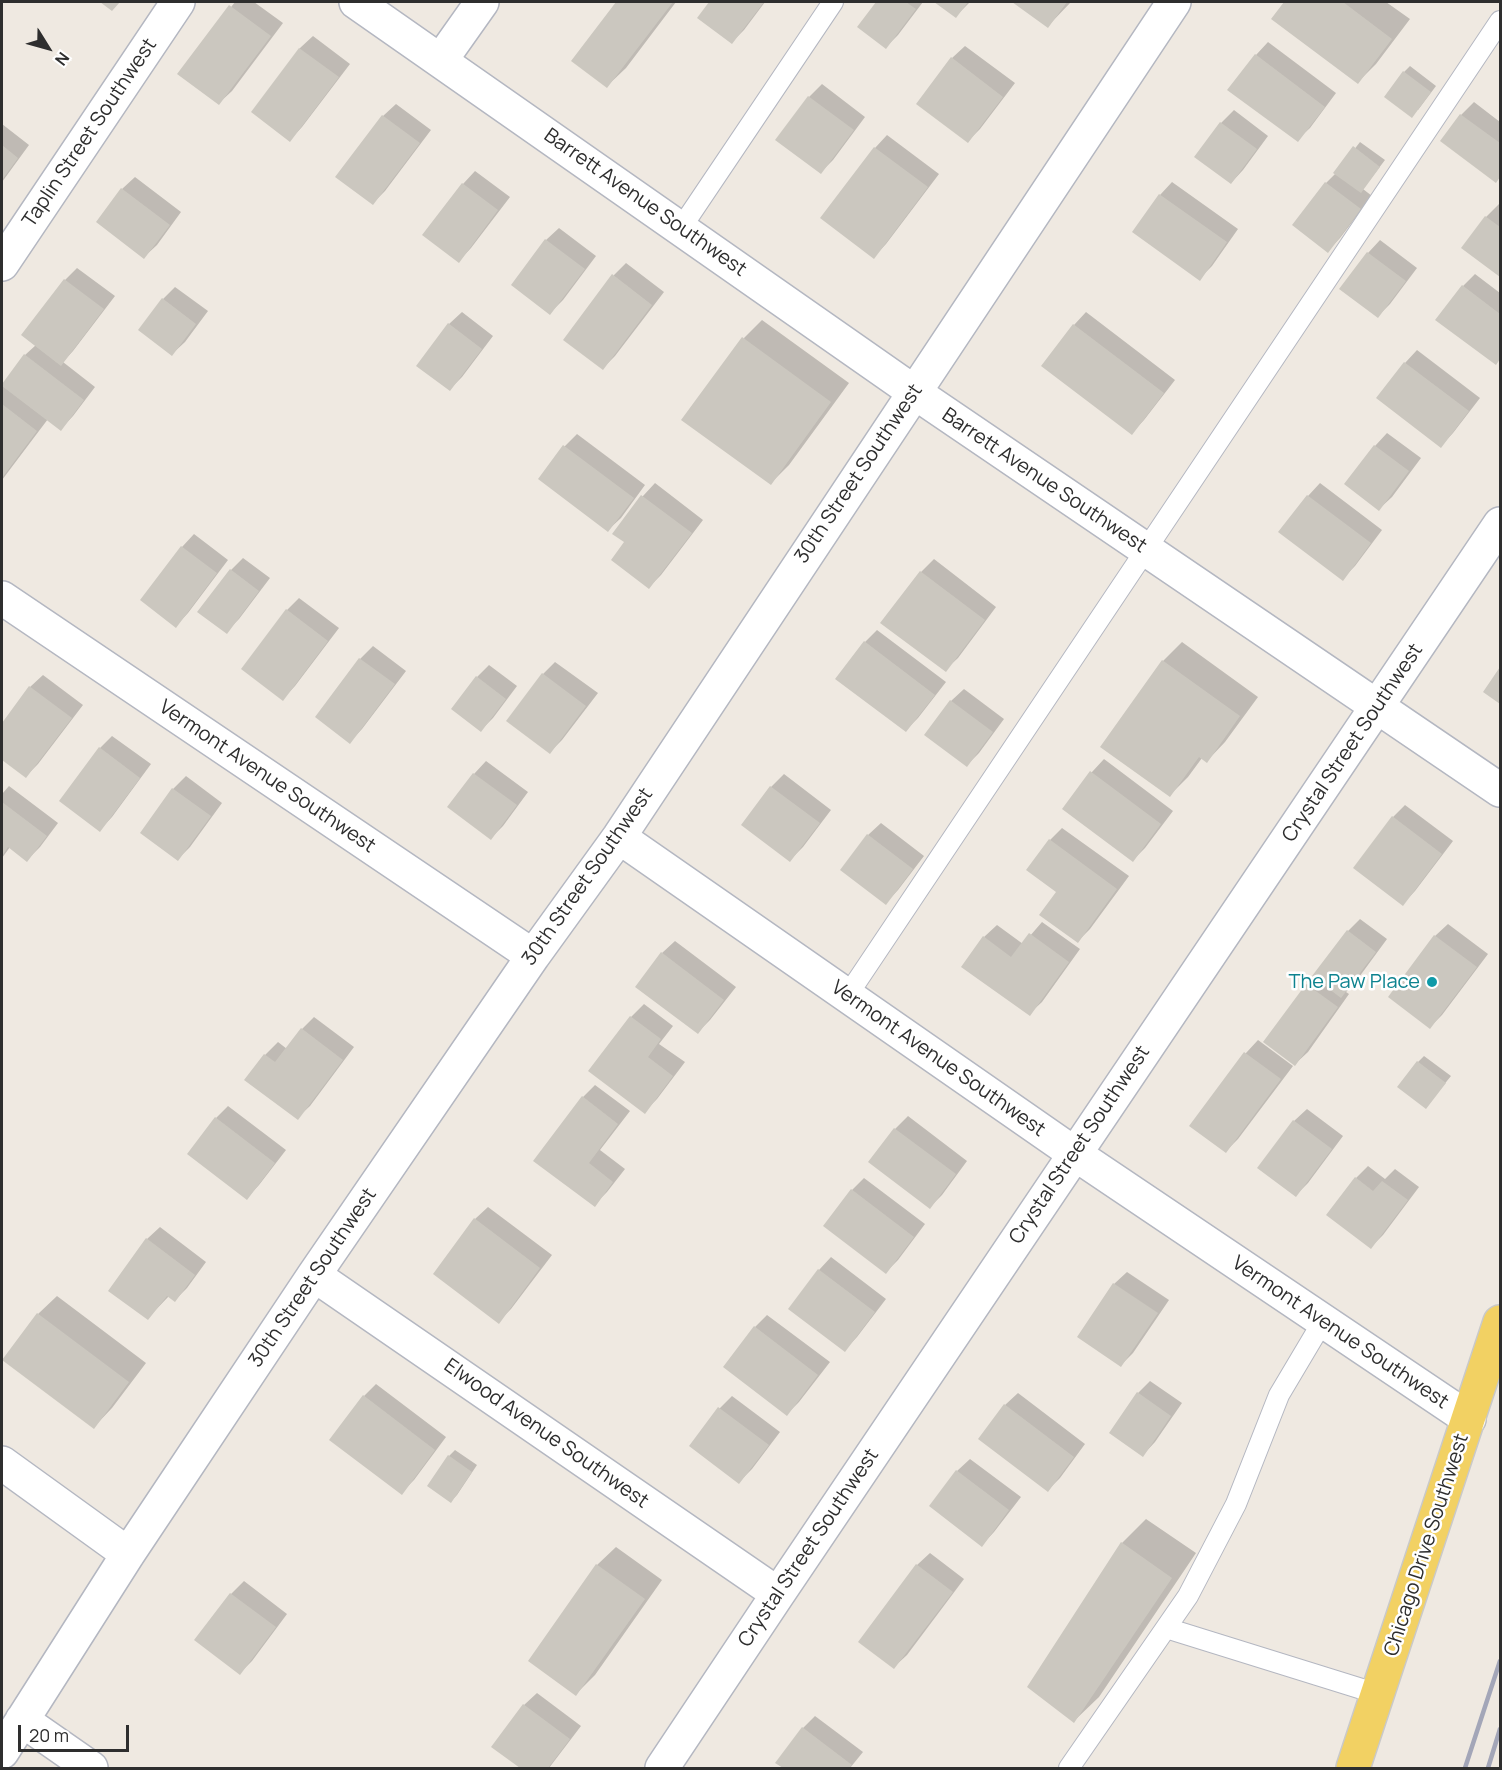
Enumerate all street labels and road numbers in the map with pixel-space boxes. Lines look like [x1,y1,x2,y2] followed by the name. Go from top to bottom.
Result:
[18,34,162,232] street label: Taplin Street Southwest
[539,124,751,282] street label: Barrett Avenue Southwest
[790,380,928,568] street label: 30th Street Southwest
[937,403,1151,559] street label: Barrett Avenue Southwest
[1278,639,1428,847] street label: Crystal Street Southwest
[154,695,380,859] street label: Vermont Avenue Southwest
[518,784,658,970] street label: 30th Street Southwest
[826,976,1050,1142] street label: Vermont Avenue Southwest
[1005,1041,1155,1249] street label: Crystal Street Southwest
[244,1184,382,1372] street label: 30th Street Southwest
[1227,1251,1453,1415] street label: Vermont Avenue Southwest
[439,1354,653,1514] street label: Elwood Avenue Southwest
[1380,1431,1474,1659] street label: Chicago Drive Southwest
[734,1444,884,1652] street label: Crystal Street Southwest

